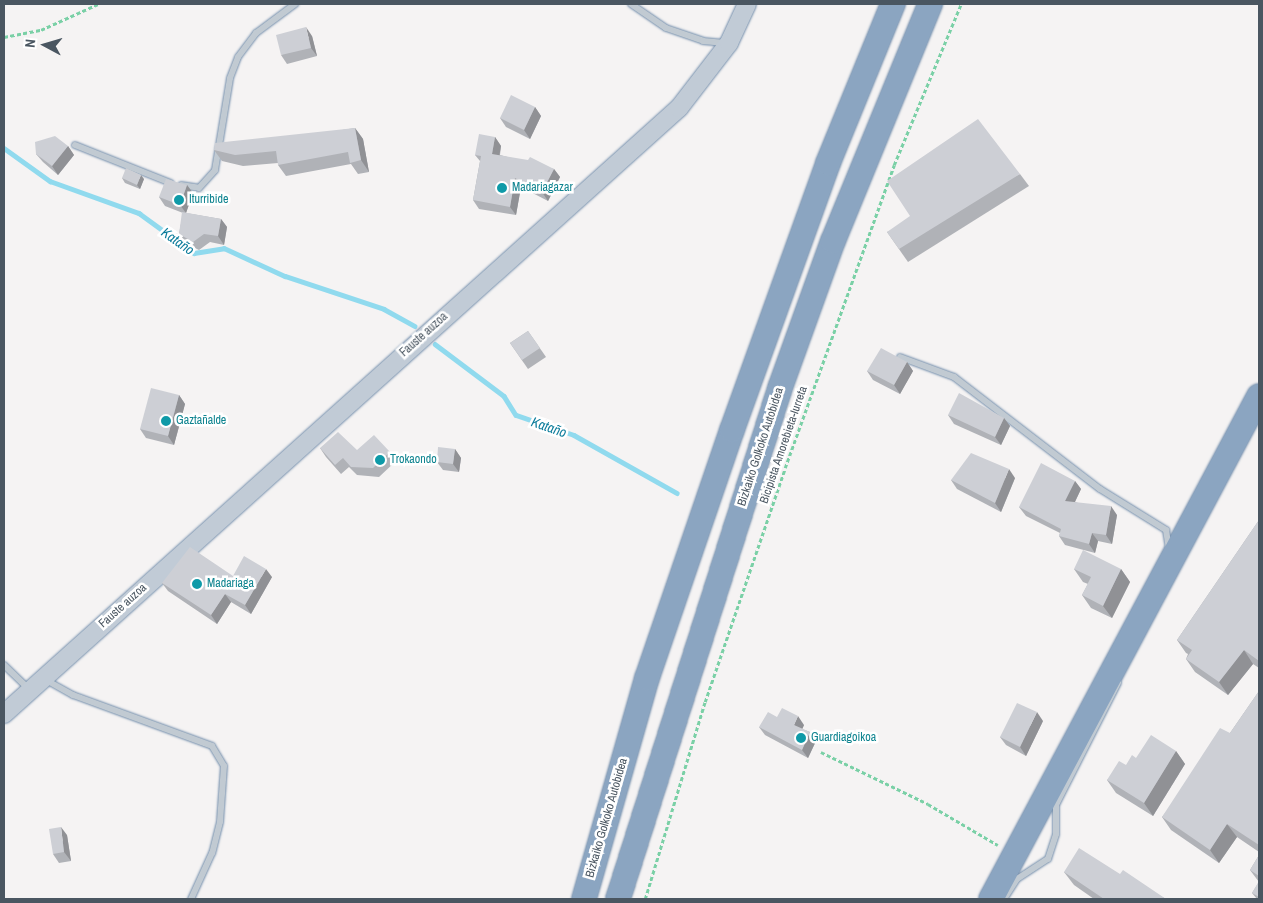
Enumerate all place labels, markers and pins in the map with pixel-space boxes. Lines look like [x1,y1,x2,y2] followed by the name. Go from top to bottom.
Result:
[512,181,573,195] place label: Madariagazar
[496,182,508,194] marker: Madariagazar
[189,193,228,207] place label: Iturribide
[173,194,185,206] marker: Iturribide
[176,414,226,428] place label: Gaztañalde
[160,415,172,427] marker: Gaztañalde
[390,453,437,467] place label: Trokaondo
[374,454,386,466] marker: Trokaondo
[207,577,254,591] place label: Madariaga
[191,578,203,590] marker: Madariaga
[811,731,876,745] place label: Guardiagoikoa
[795,732,807,744] marker: Guardiagoikoa

